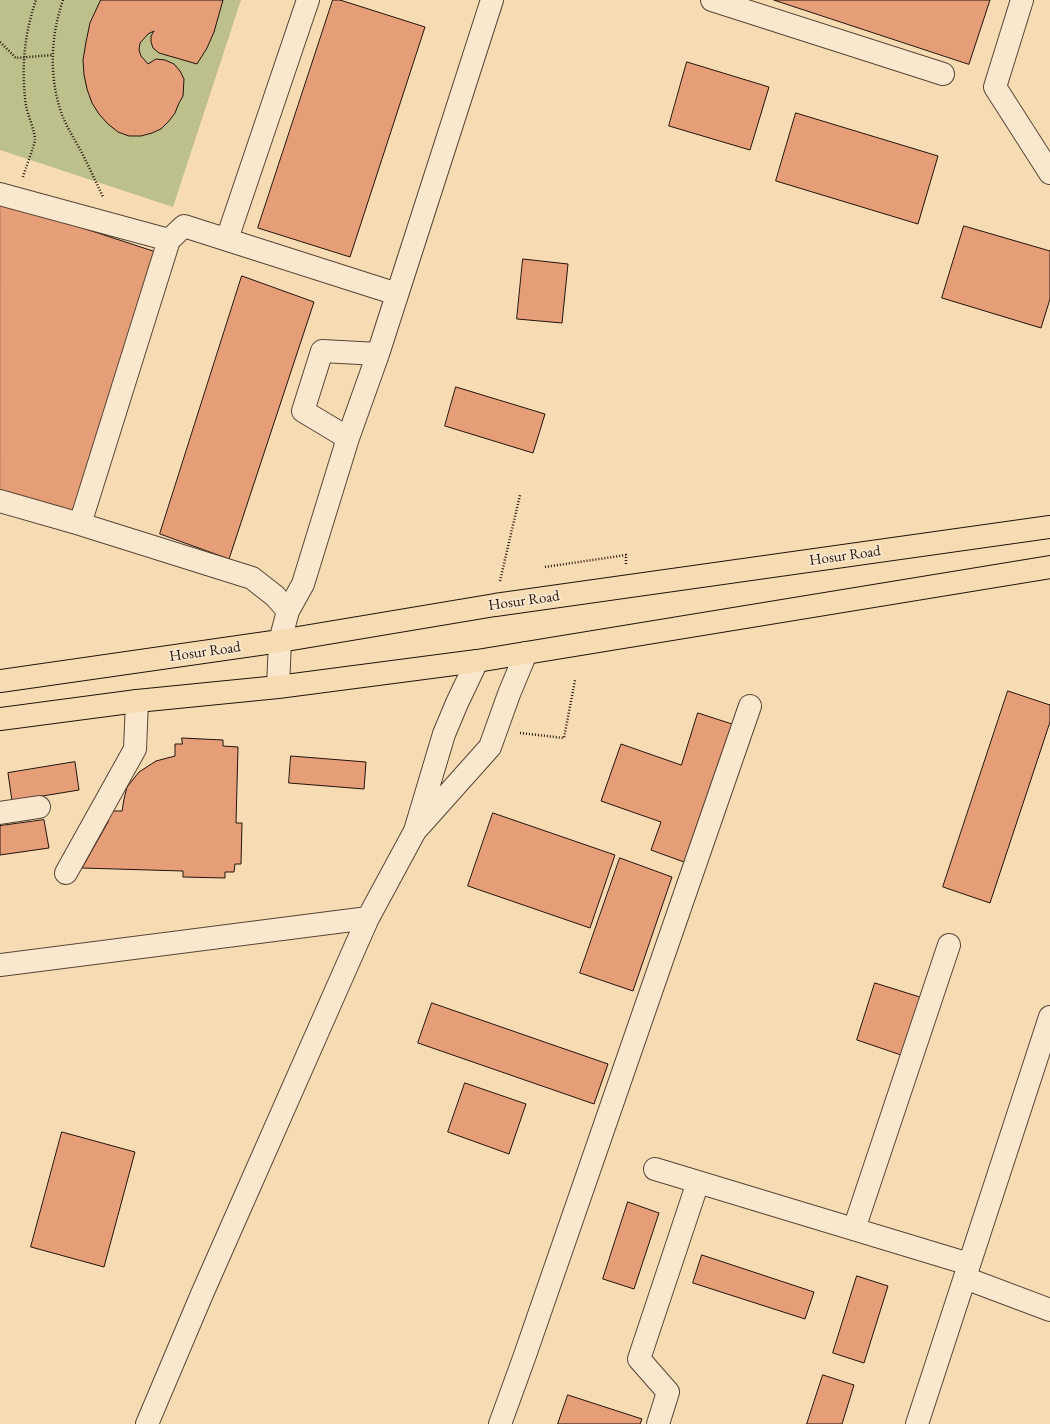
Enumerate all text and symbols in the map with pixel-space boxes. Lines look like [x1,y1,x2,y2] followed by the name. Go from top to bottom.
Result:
[808,542,882,570] street label: Hosur Road
[487,587,561,615] street label: Hosur Road
[168,638,242,666] street label: Hosur Road

